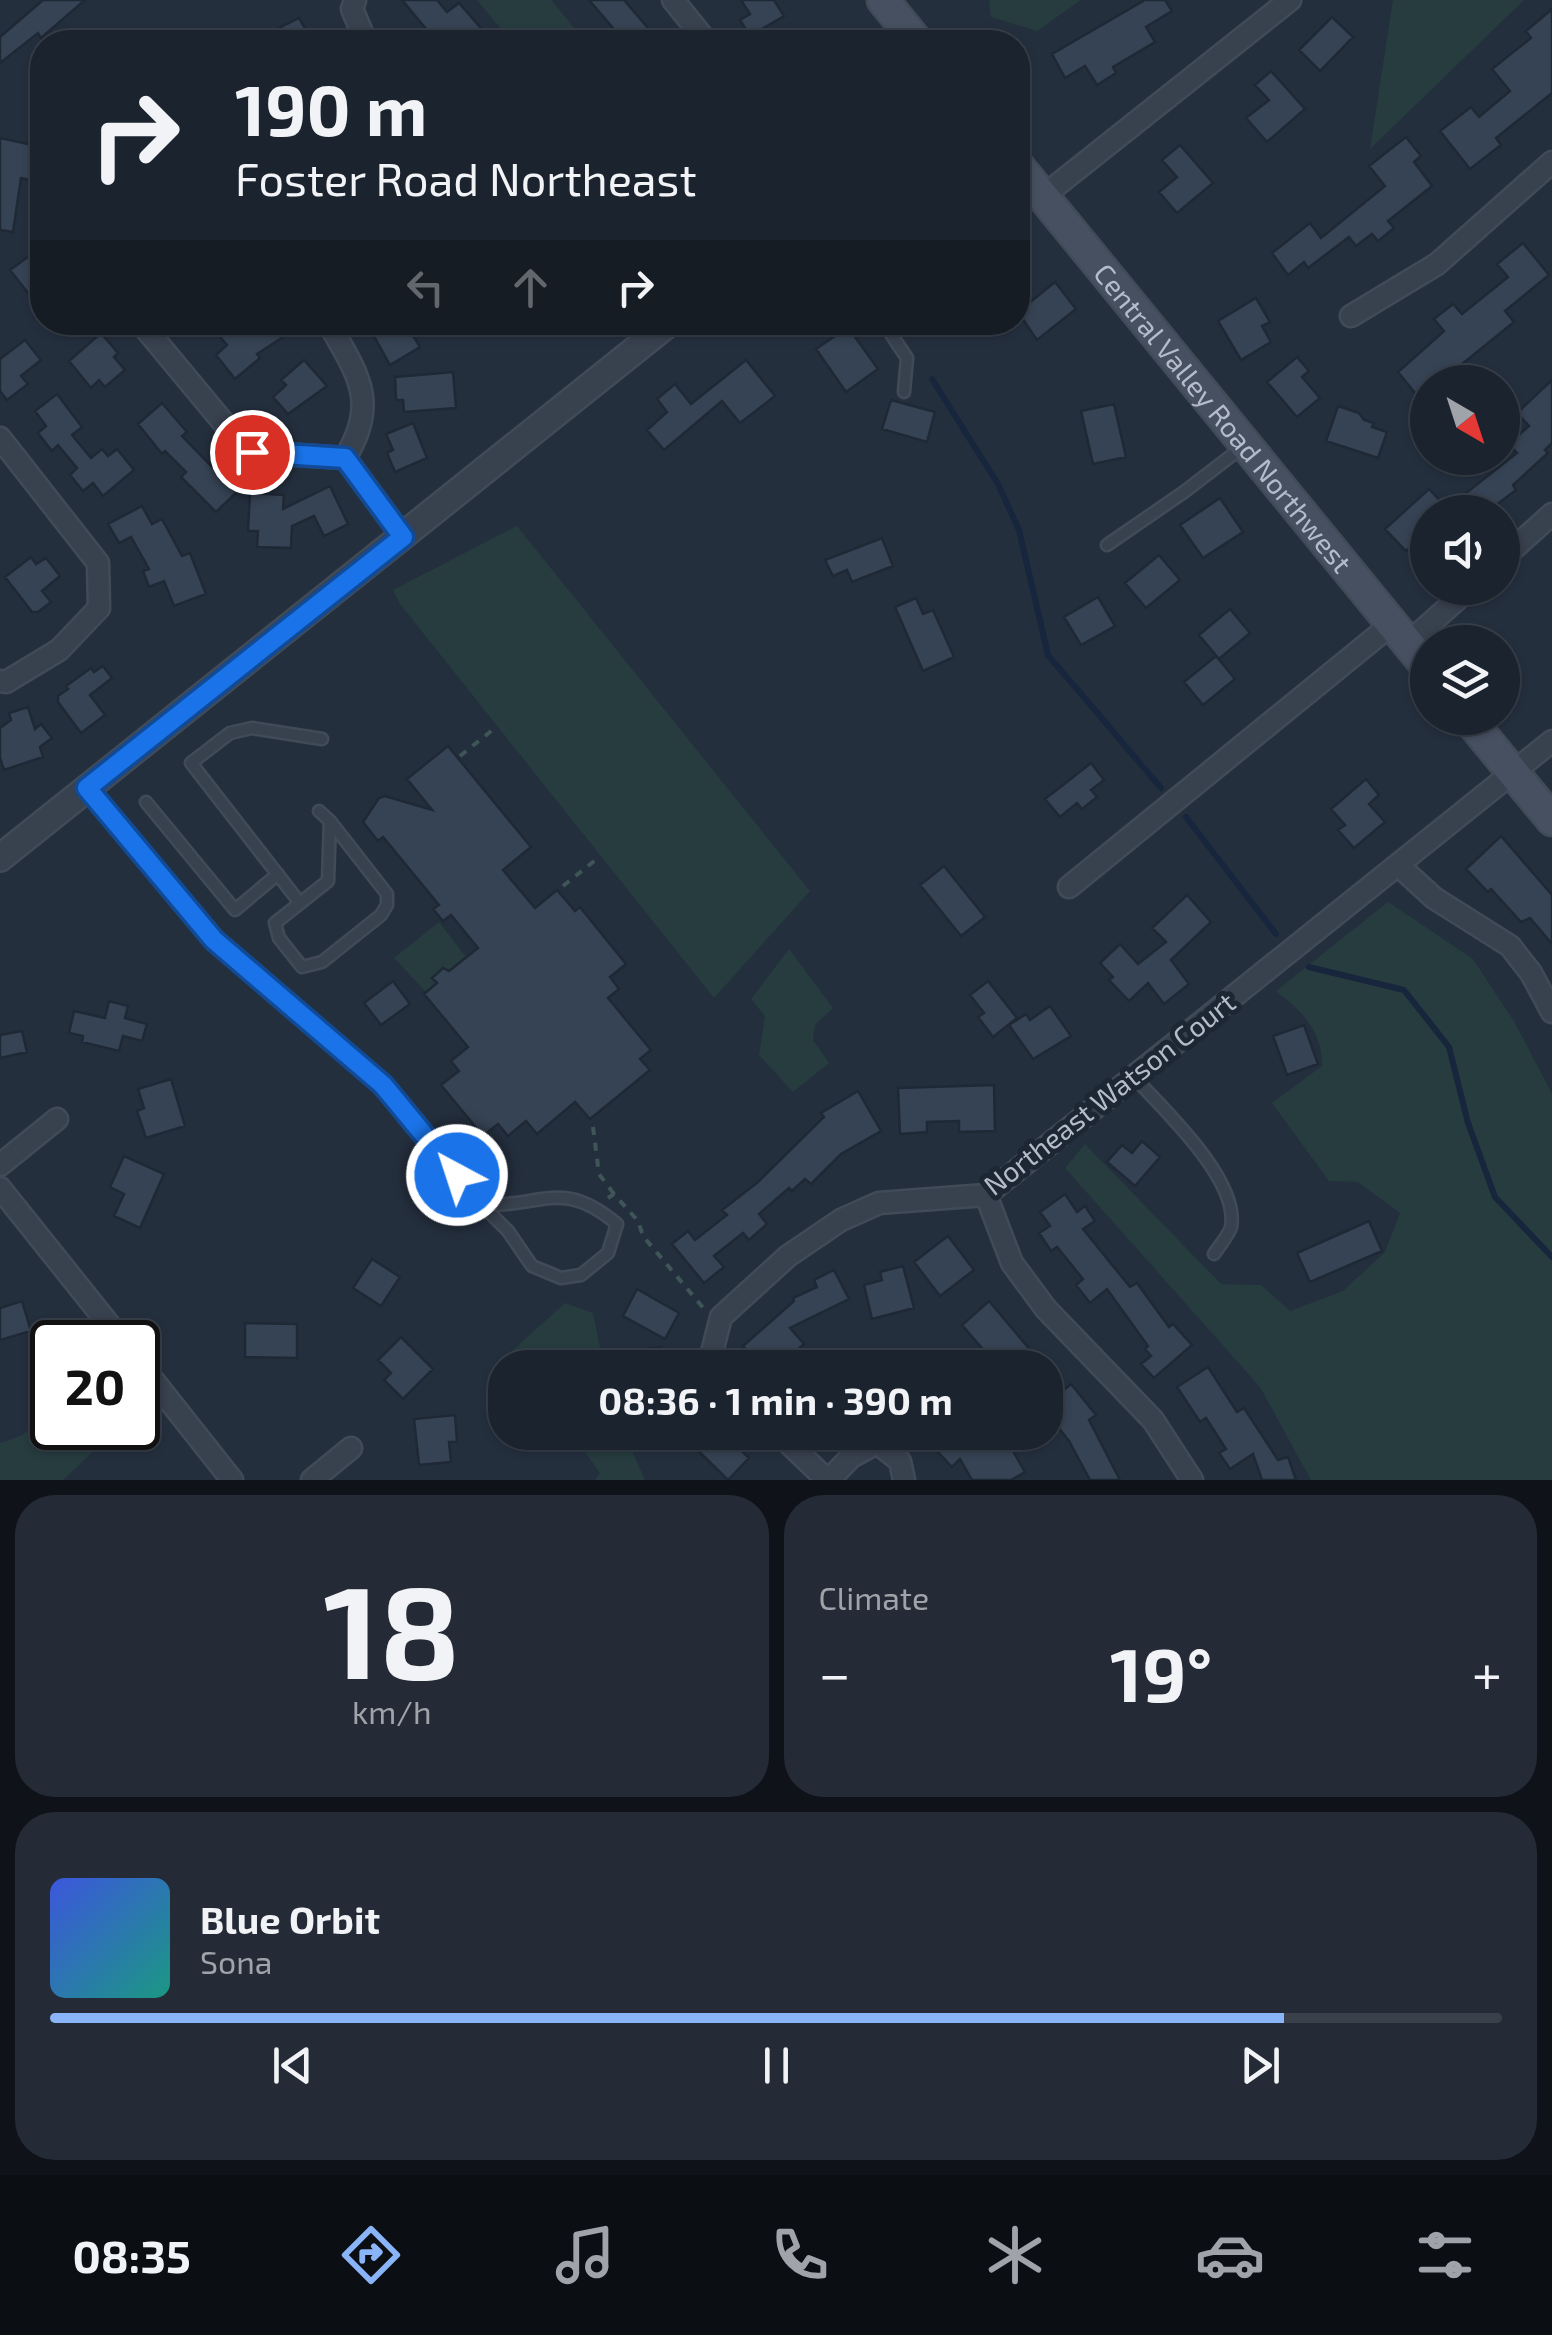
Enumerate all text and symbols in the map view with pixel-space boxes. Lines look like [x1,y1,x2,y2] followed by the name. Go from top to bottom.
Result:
[235,66,428,150] text: 190 m
[70,70,200,200] icon: right
[235,151,697,205] text: Foster Road Northeast
[1087,256,1360,579] street label: Central Valley Road Northwest
[398,260,453,315] icon: left
[503,260,558,315] icon: ahead
[608,260,663,315] icon: right
[1410,365,1520,475] north arrow
[1410,365,1520,735] map controls
[210,410,295,495] pin
[225,425,280,480] icon: arrive
[1410,495,1520,605] button: sound
[1410,625,1520,735] button: layers
[977,984,1241,1202] street label: Northeast Watson Court
[405,1123,509,1227] position arrow
[30,1320,160,1450] speed limit sign: 20
[598,1377,953,1423] text: 08:36 · 1 min · 390 m
[323,1549,460,1705] text: 18
[819,1578,929,1616] text: Climate
[1110,1627,1212,1717] text: 19°
[819,1639,851,1705] text: −
[1472,1639,1502,1705] text: +
[352,1692,431,1730] text: km/h
[200,1896,380,1942] text: Blue Orbit
[200,1942,272,1980] text: Sona
[265,2038,320,2093] icon: previous
[749,2038,804,2093] icon: pause
[1233,2038,1288,2093] icon: next
[336,2220,406,2290] icon: directions
[550,2220,620,2290] icon: music
[765,2220,835,2290] icon: phone
[980,2220,1050,2290] icon: climate
[1195,2220,1265,2290] icon: car
[1410,2220,1480,2290] icon: filters
[72,2228,191,2282] text: 08:35

